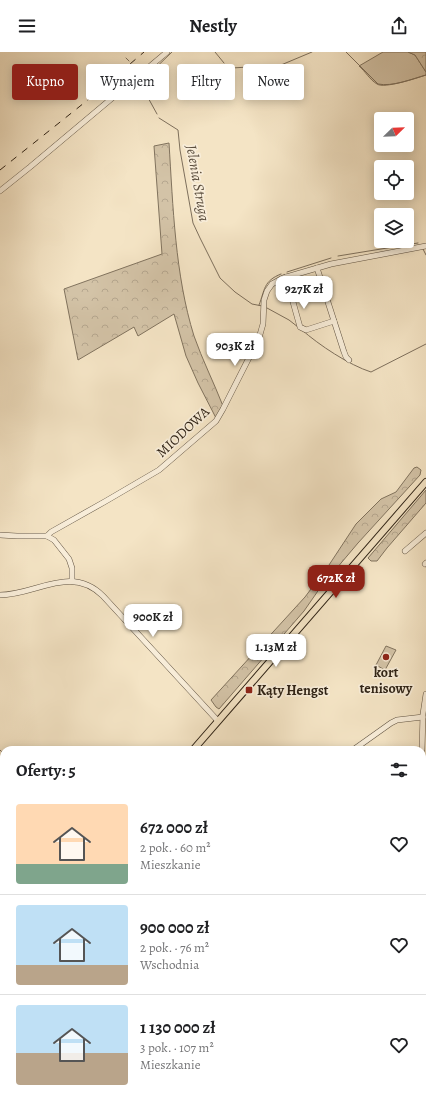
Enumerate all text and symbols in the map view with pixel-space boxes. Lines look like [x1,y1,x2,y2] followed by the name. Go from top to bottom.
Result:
[189,14,237,38] text: Nestly
[16,15,38,37] icon: menu
[388,15,410,37] icon: share
[12,64,78,100] chip: Kupno
[86,64,169,100] chip: Wynajem
[177,64,235,100] chip: Filtry
[243,64,304,100] chip: Nowe
[374,112,414,152] north arrow
[374,112,414,248] map controls
[181,142,215,223] water label: Jelenia Struga
[374,160,414,200] button: locate
[374,208,414,248] button: layers
[267,276,341,310] pin: 927K zł
[285,280,323,297] text: 927K zł
[198,333,272,367] pin: 903K zł
[216,337,254,354] text: 903K zł
[152,402,214,462] street label: MIODOWA
[299,565,373,599] pin: 672K zł
[317,569,355,586] text: 672K zł
[116,604,190,638] pin: 900K zł
[133,608,173,625] text: 900K zł
[235,634,317,668] pin: 1.13M zł
[255,638,297,655] text: 1.13M zł
[381,652,391,662] marker: kort tenisowy
[360,663,413,698] place label: kort tenisowy
[257,681,329,700] place label: Kąty Hengst
[244,685,254,695] marker: Kąty Hengst
[16,759,76,782] text: Oferty: 5
[388,759,410,781] icon: filters
[140,816,208,839] text: 672 000 zł
[48,820,96,868] icon: home
[388,833,410,855] icon: heart
[140,839,211,856] text: 2 pok. · 60 m²
[140,856,200,873] text: Mieszkanie
[140,916,210,939] text: 900 000 zł
[48,921,96,969] icon: home
[388,934,410,956] icon: heart
[140,939,209,956] text: 2 pok. · 76 m²
[140,956,199,973] text: Wschodnia
[140,1016,216,1039] text: 1 130 000 zł
[48,1021,96,1069] icon: home
[388,1034,410,1056] icon: heart
[140,1039,214,1056] text: 3 pok. · 107 m²
[140,1056,200,1073] text: Mieszkanie

